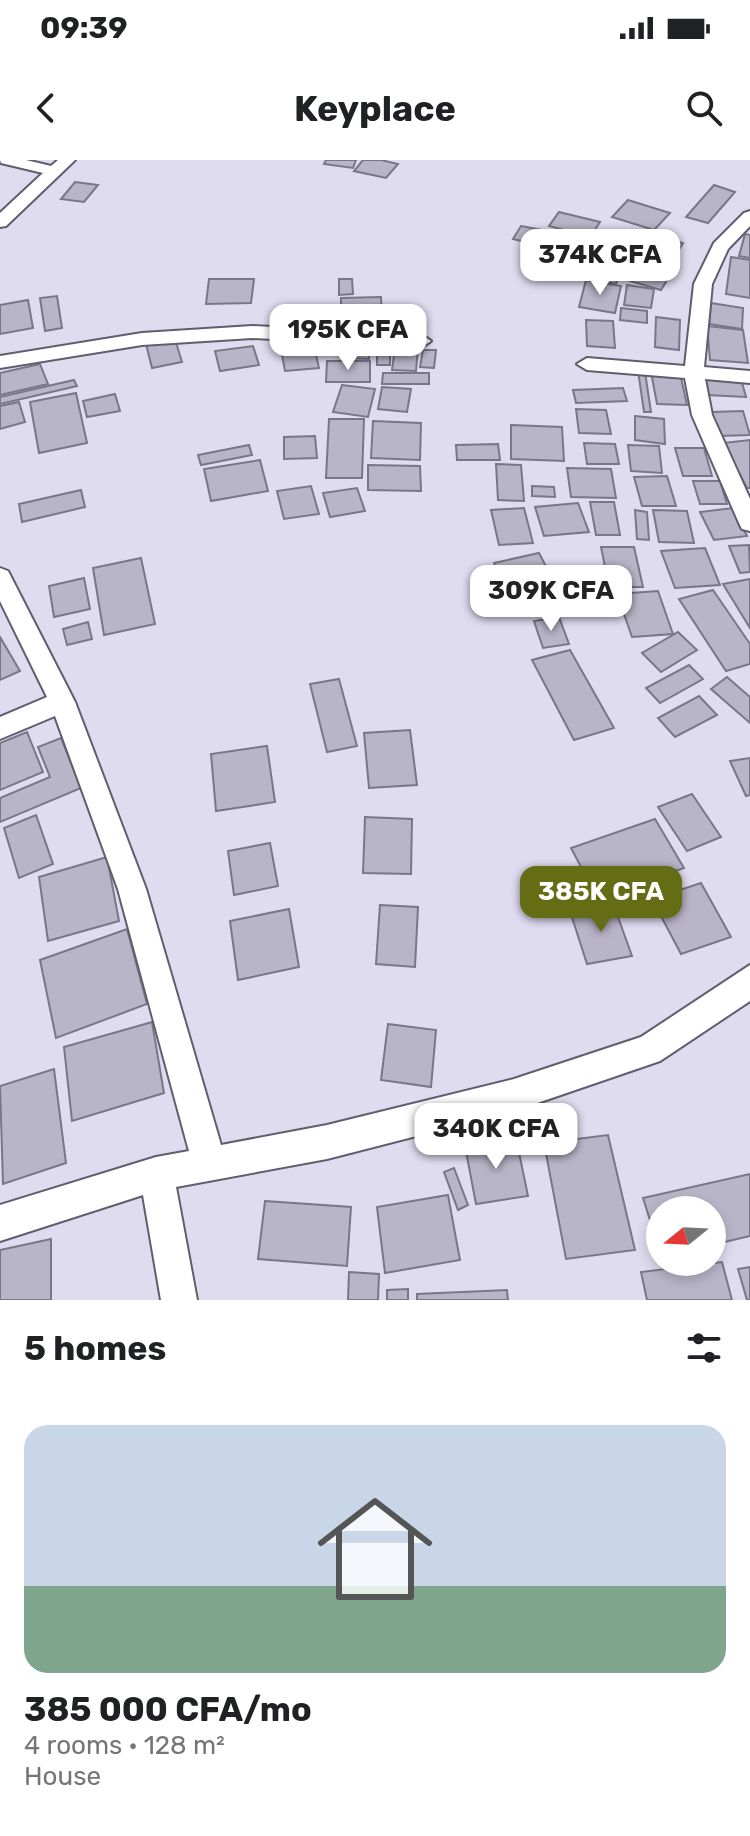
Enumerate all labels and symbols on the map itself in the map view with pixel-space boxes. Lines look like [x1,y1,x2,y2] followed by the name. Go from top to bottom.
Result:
[517,229,683,297] pin: 374K CFA
[265,304,431,372] pin: 195K CFA
[468,565,634,633] pin: 309K CFA
[518,866,684,934] pin: 385K CFA
[413,1103,579,1171] pin: 340K CFA
[646,1196,726,1276] north arrow

